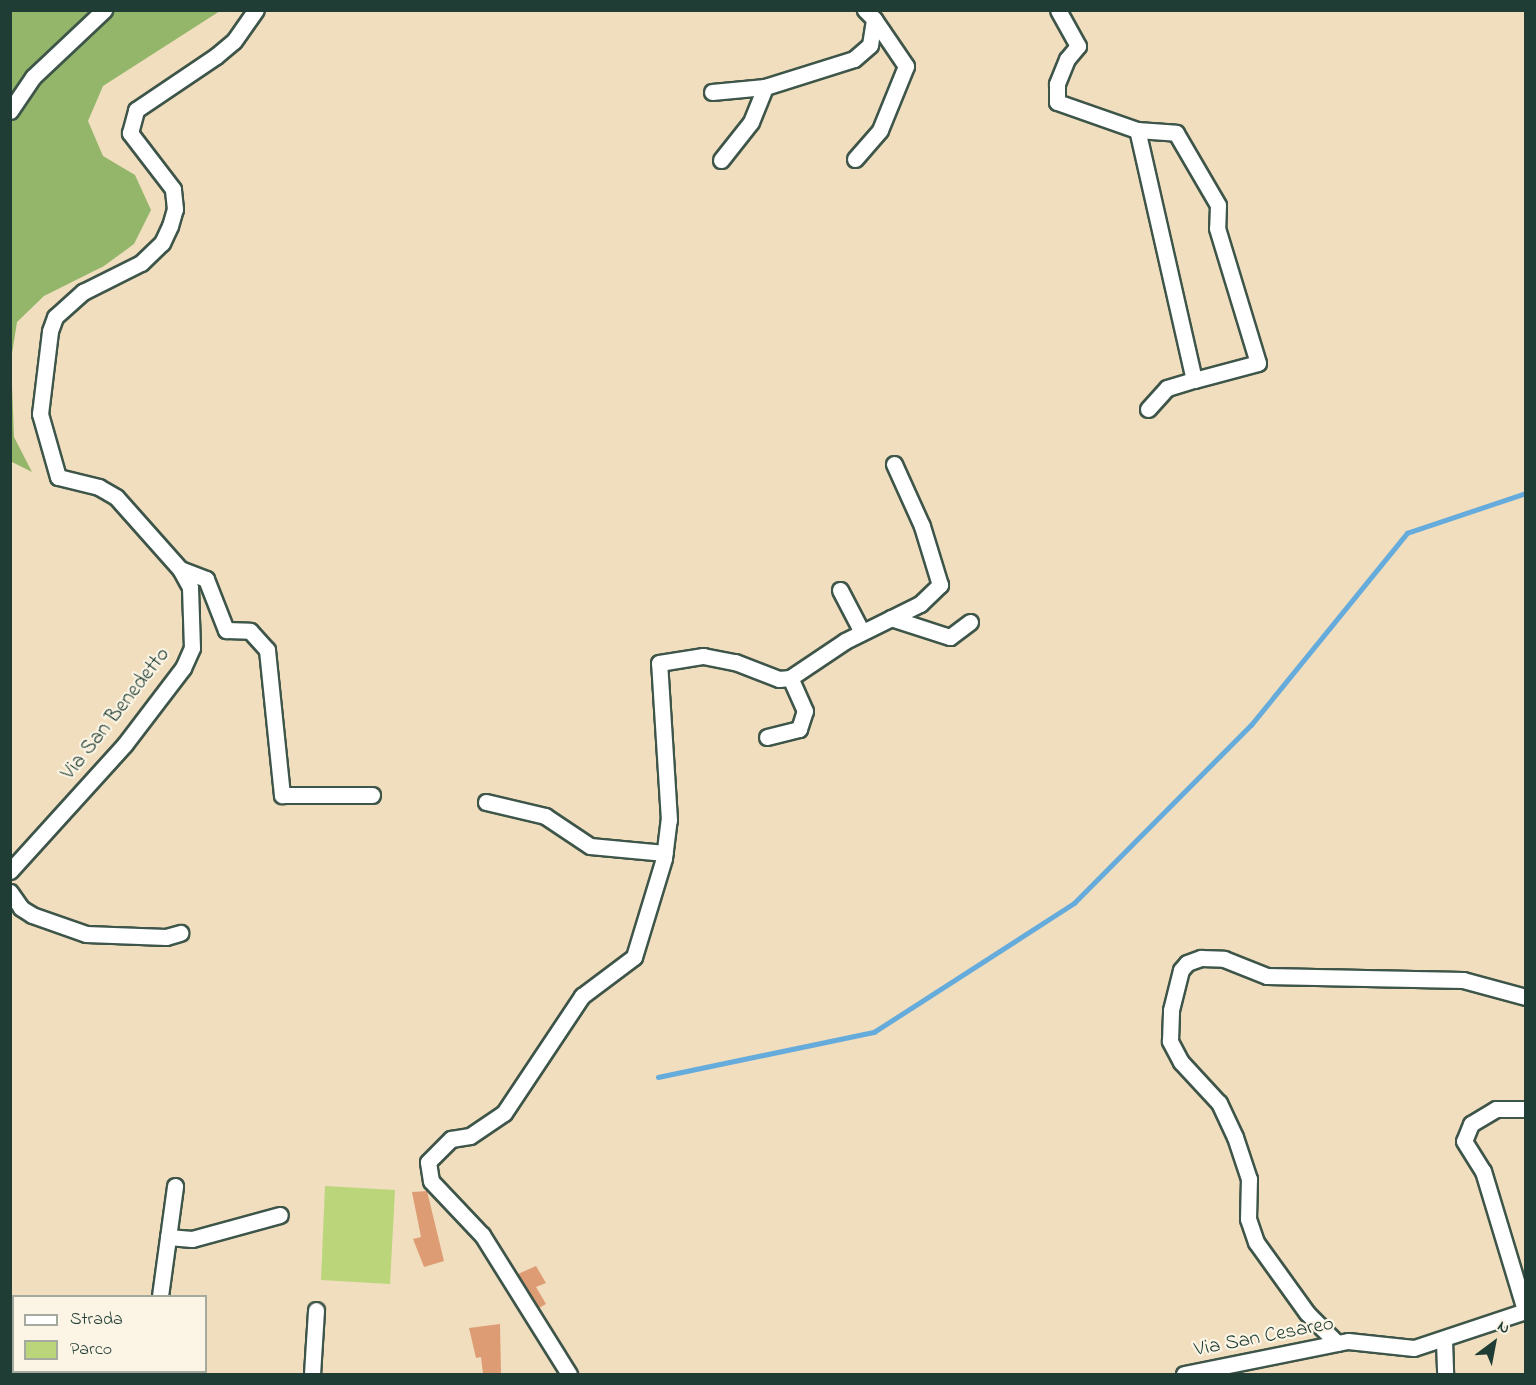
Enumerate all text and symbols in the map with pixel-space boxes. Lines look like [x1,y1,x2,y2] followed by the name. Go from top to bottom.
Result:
[56,643,176,785] street label: Via San Benedetto
[12,1295,207,1373] legend
[70,1307,123,1333] text: Strada
[1192,1311,1336,1363] street label: Via San Cesareo
[1464,1313,1524,1373] north arrow
[1493,1315,1514,1341] text: N
[70,1337,112,1363] text: Parco

